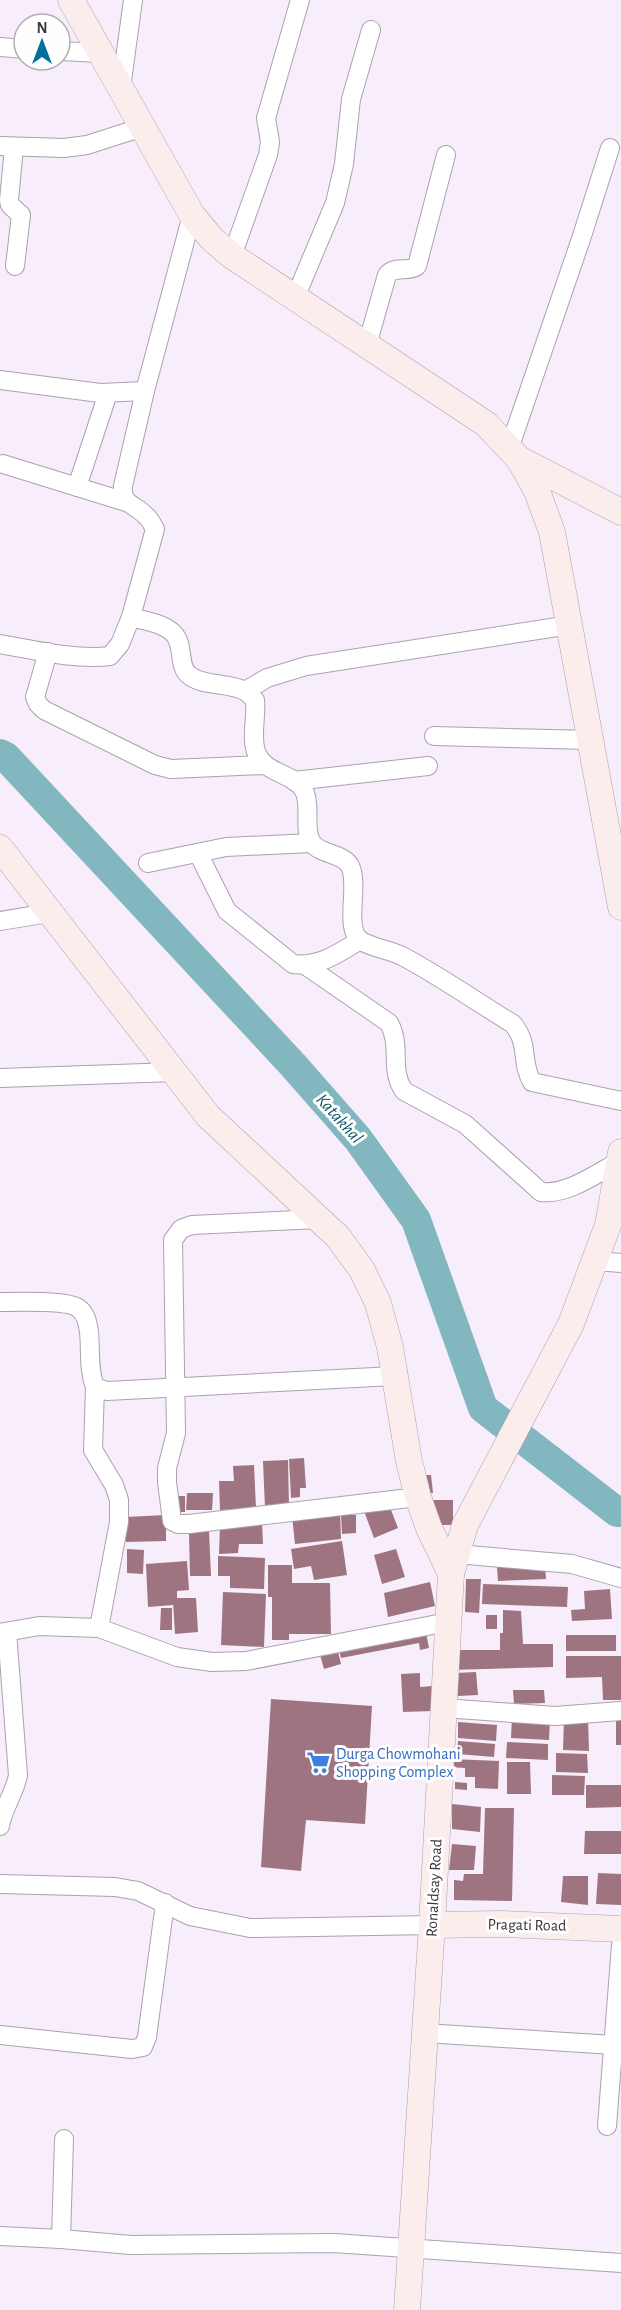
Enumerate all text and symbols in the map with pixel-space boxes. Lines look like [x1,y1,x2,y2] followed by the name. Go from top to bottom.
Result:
[12,12,72,72] north arrow
[36,20,48,36] text: N
[312,1091,366,1147] water label: Katakhal
[336,1746,461,1780] place label: Durga Chowmohani Shopping Complex
[305,1750,331,1776] supermarket icon: Durga Chowmohani Shopping Complex
[423,1839,446,1938] street label: Ronaldsay Road
[487,1916,567,1934] street label: Pragati Road

